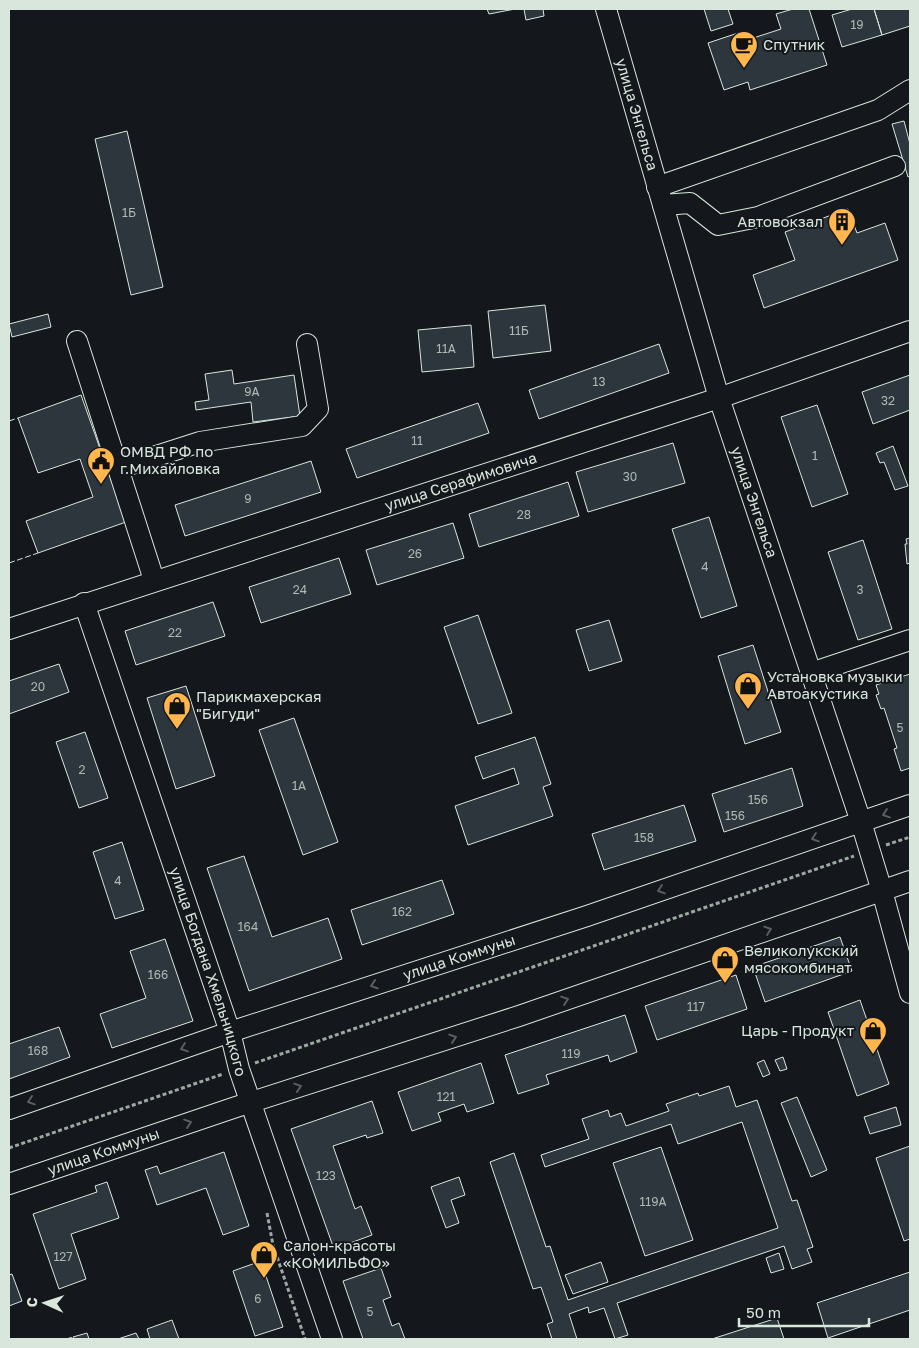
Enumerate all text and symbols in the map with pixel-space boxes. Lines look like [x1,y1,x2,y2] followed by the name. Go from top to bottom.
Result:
[850,17,864,32] house number: 19
[729,30,759,69] cafe icon: Спутник
[763,35,826,53] place label: Спутник
[613,56,662,173] street label: улица Энгельса
[122,205,136,220] house number: 1Б
[827,207,857,246] building icon: Автовокзал
[737,212,823,230] place label: Автовокзал
[509,323,529,338] house number: 11Б
[436,341,456,356] house number: 11А
[593,374,605,389] house number: 13
[244,384,260,399] house number: 9А
[881,393,895,408] house number: 32
[411,433,423,448] house number: 11
[120,442,220,477] place label: ОМВД РФ по г.Михайловка
[728,444,782,560] street label: улица Энгельса
[86,446,116,485] public building icon: ОМВД РФ по г.Михайловка
[382,448,539,514] street label: улица Серафимовича
[812,448,818,463] house number: 1
[623,469,637,484] house number: 30
[244,491,252,506] house number: 9
[517,507,531,522] house number: 28
[408,546,422,561] house number: 26
[701,559,709,574] house number: 4
[293,582,307,597] house number: 24
[856,582,864,597] house number: 3
[168,625,182,640] house number: 22
[767,667,903,702] place label: Установка музыки Автоакустика
[733,671,763,710] shop icon: Установка музыки Автоакустика
[31,679,45,694] house number: 20
[196,687,322,722] place label: Парикмахерская "Бигуди"
[162,691,192,730] shop icon: Парикмахерская "Бигуди"
[897,720,904,735] house number: 5
[79,762,86,777] house number: 2
[292,778,306,793] house number: 1А
[748,792,768,807] house number: 156
[725,808,745,823] house number: 156
[882,808,890,818] one-way arrow
[634,830,654,845] house number: 158
[811,832,820,842] one-way arrow
[166,864,251,1078] street label: улица Богдана Хмельницкого
[114,873,122,888] house number: 4
[657,884,666,894] one-way arrow
[392,904,412,919] house number: 162
[238,919,258,934] house number: 164
[764,926,772,936] one-way arrow
[400,930,517,983] street label: улица Коммуны
[744,941,858,976] place label: Великолукский мясокомбинат
[710,945,740,984] shop icon: Великолукский мясокомбинат
[148,967,168,982] house number: 166
[370,979,378,989] one-way arrow
[560,996,569,1006] one-way arrow
[687,999,705,1014] house number: 117
[858,1016,888,1055] shop icon: Царь - Продукт
[741,1021,855,1039] place label: Царь - Продукт
[448,1033,456,1043] one-way arrow
[180,1042,189,1052] one-way arrow
[28,1043,48,1058] house number: 168
[562,1046,580,1061] house number: 119
[293,1083,302,1093] one-way arrow
[437,1089,455,1104] house number: 121
[27,1096,35,1106] one-way arrow
[183,1119,191,1129] one-way arrow
[45,1124,162,1178] street label: улица Коммуны
[316,1168,336,1183] house number: 123
[640,1194,666,1209] house number: 119А
[283,1236,396,1271] place label: Салон-красоты «КОМИЛЬФО»
[249,1240,279,1279] shop icon: Салон-красоты «КОМИЛЬФО»
[53,1249,73,1264] house number: 127
[20,1278,70,1328] north arrow
[254,1291,262,1306] house number: 6
[739,1296,869,1328] scale bar
[23,1297,40,1308] text: С
[746,1303,781,1321] text: 50 m
[367,1304,374,1319] house number: 5

